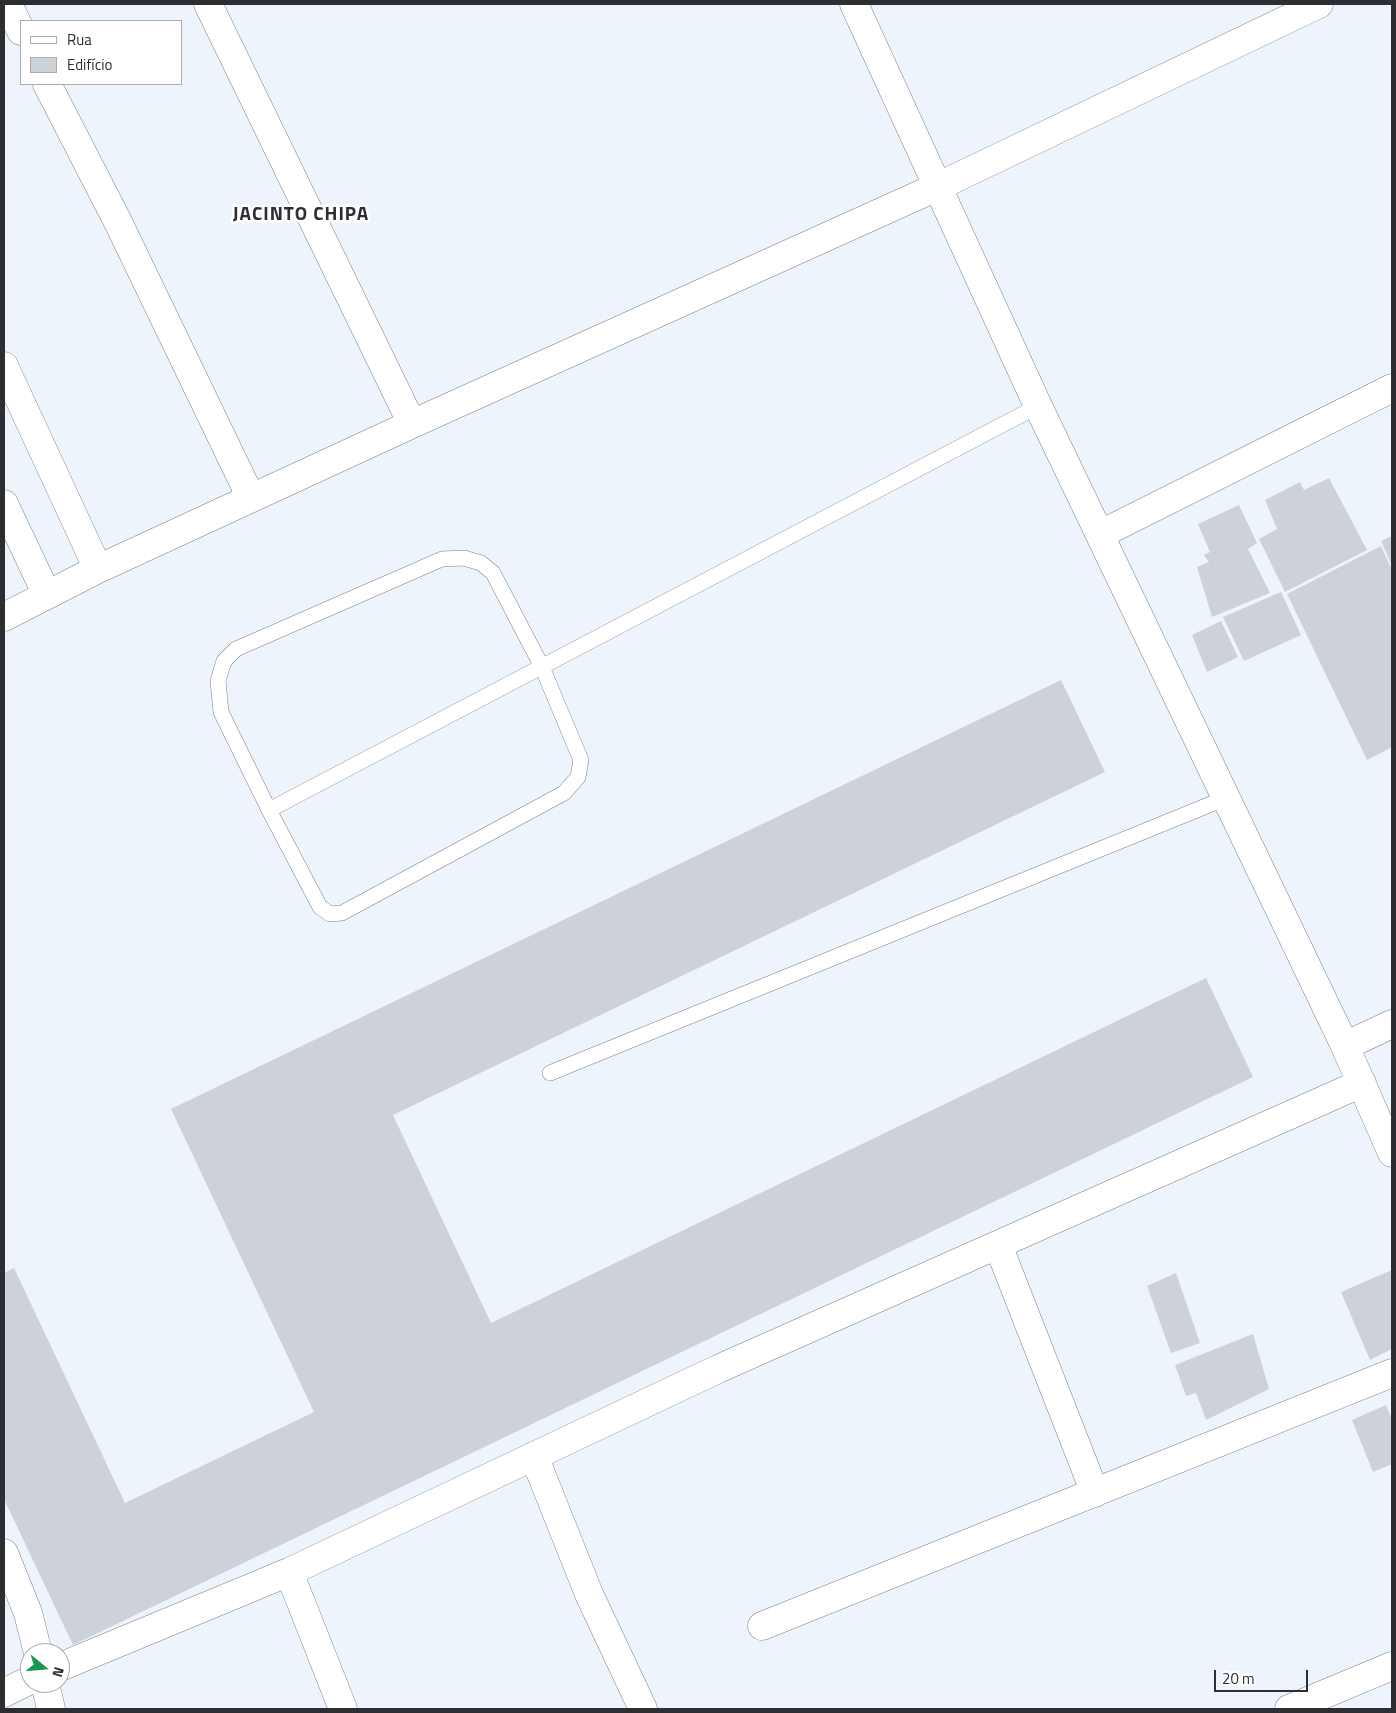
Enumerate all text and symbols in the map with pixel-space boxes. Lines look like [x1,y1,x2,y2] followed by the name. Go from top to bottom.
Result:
[20,20,182,85] legend
[67,28,92,51] text: Rua
[67,53,112,76] text: Edifício
[231,204,371,226] district label: JACINTO CHIPA
[20,1643,70,1693] north arrow
[1216,1660,1310,1692] scale bar
[47,1665,70,1680] text: N
[1222,1667,1255,1690] text: 20 m

